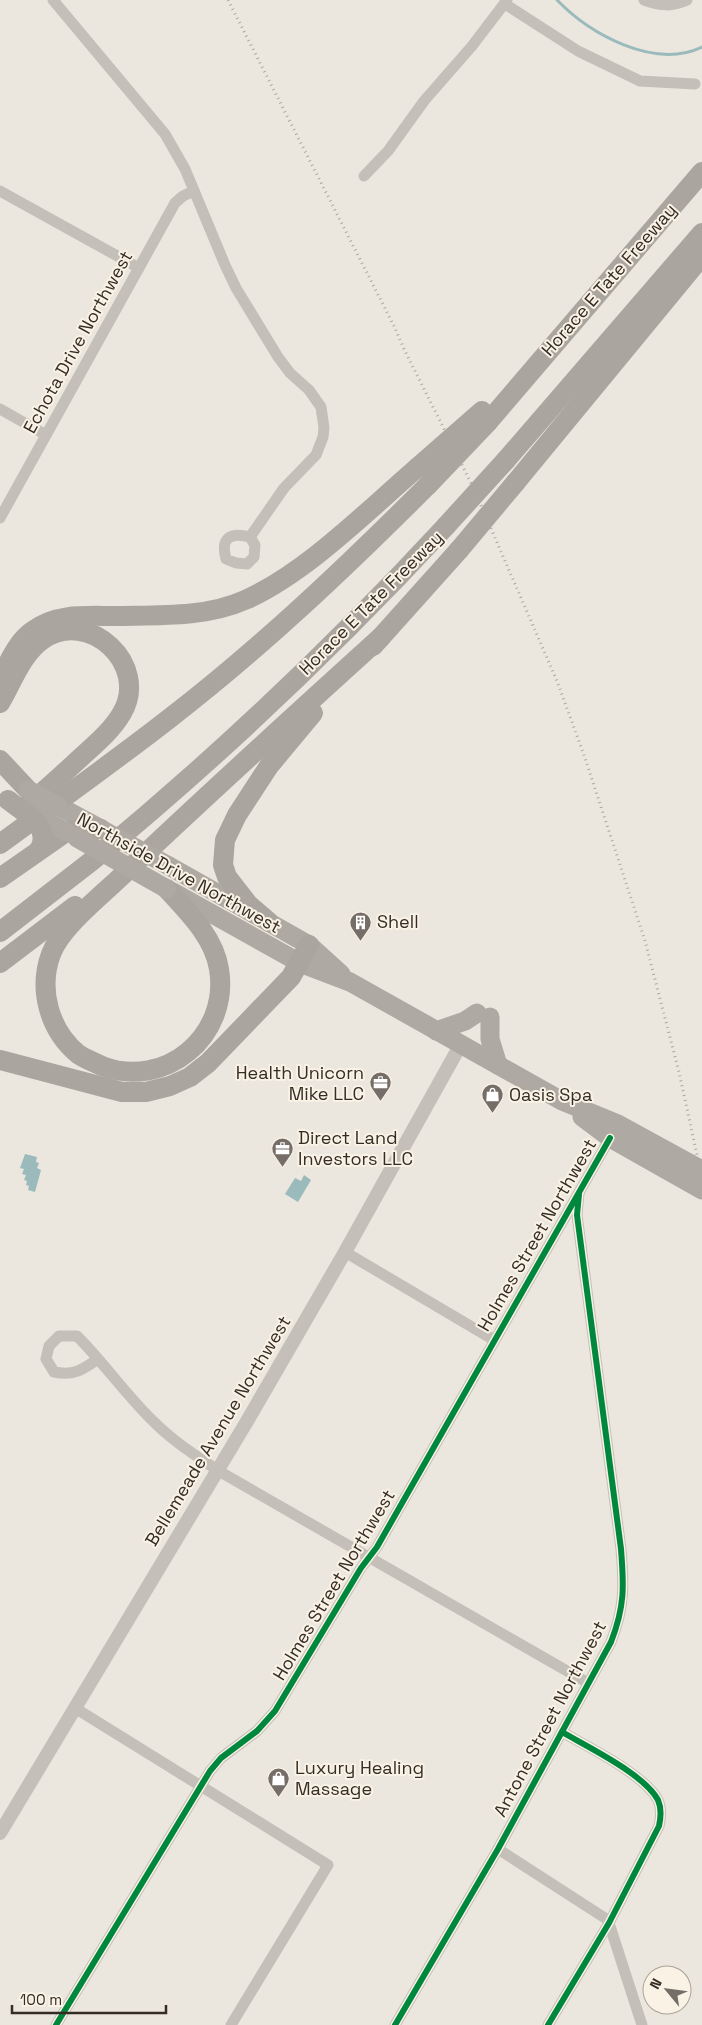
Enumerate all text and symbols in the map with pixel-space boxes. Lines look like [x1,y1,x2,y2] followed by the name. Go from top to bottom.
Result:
[536,199,681,361] street label: Horace E Tate Freeway
[18,246,137,437] street label: Echota Drive Northwest
[294,526,448,680] street label: Horace E Tate Freeway
[73,807,285,938] street label: Northside Drive Northwest
[349,910,373,941] building icon: Shell
[377,910,419,933] place label: Shell
[236,1061,364,1105] place label: Health Unicorn Mike LLC
[368,1071,392,1102] office icon: Health Unicorn Mike LLC
[481,1083,505,1114] shop icon: Oasis Spa
[509,1083,592,1106] place label: Oasis Spa
[298,1126,413,1170] place label: Direct Land Investors LLC
[472,1134,601,1335] street label: Holmes Street Northwest
[270,1136,294,1167] office icon: Direct Land Investors LLC
[140,1311,296,1550] street label: Bellemeade Avenue Northwest
[267,1485,400,1684] street label: Holmes Street Northwest
[488,1617,611,1821] street label: Antone Street Northwest
[295,1756,424,1800] place label: Luxury Healing Massage
[267,1766,291,1797] shop icon: Luxury Healing Massage
[642,1965,692,2015] north arrow
[645,1975,666,1992] text: N
[12,1982,166,2014] scale bar
[20,1990,62,2009] text: 100 m

